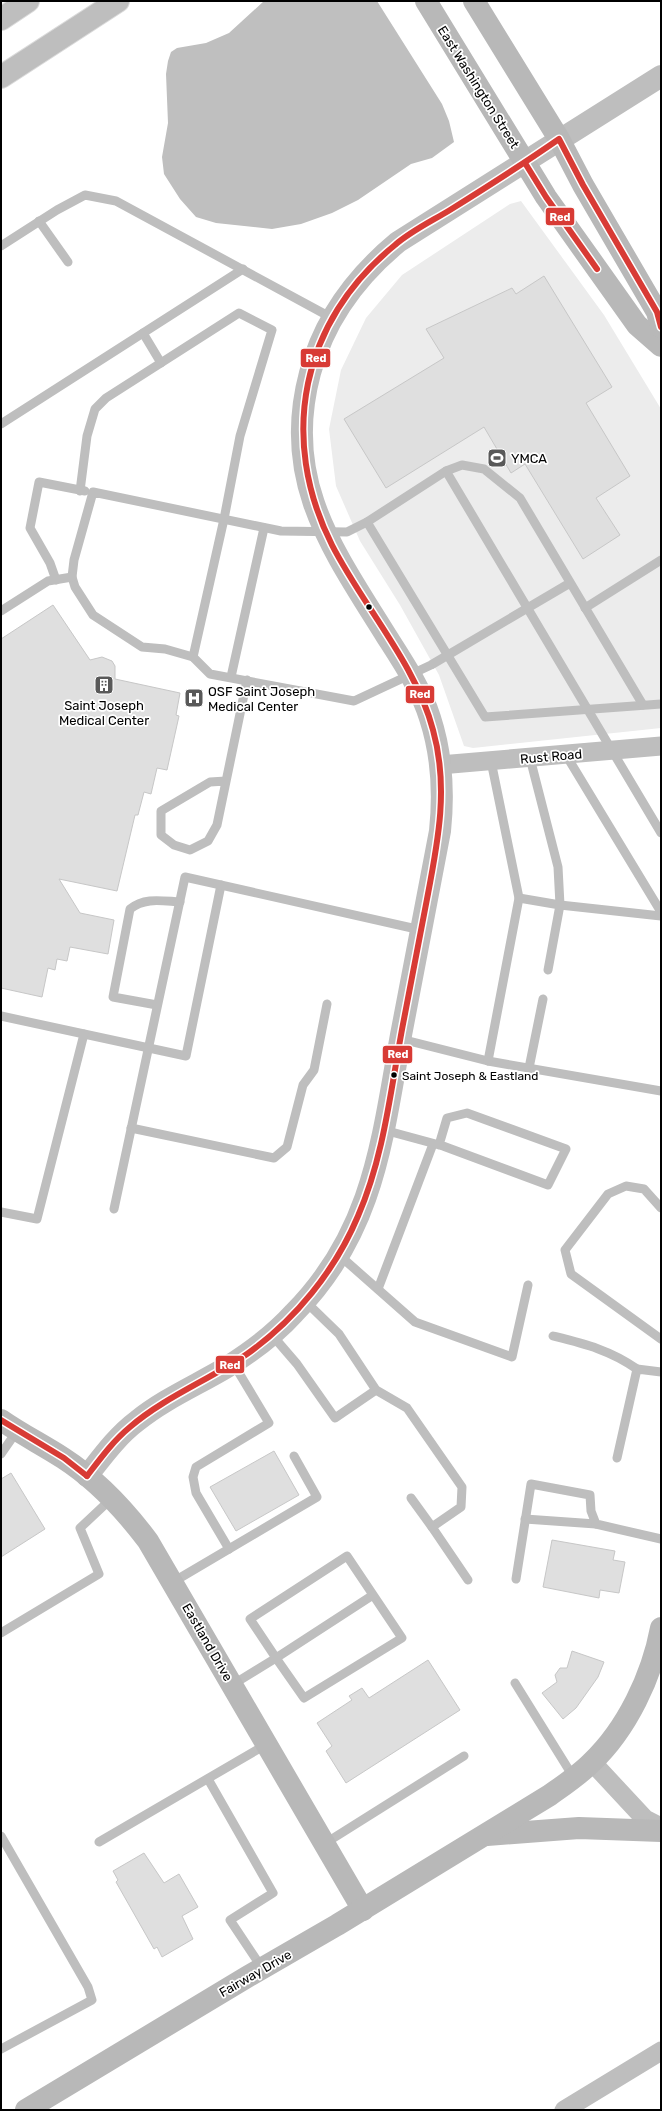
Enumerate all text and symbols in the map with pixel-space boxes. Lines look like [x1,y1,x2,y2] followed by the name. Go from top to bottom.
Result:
[434,23,522,152] street label: East Washington Street
[545,207,575,226] line badge: Red
[549,211,571,224] text: Red
[300,348,331,368] line badge: Red
[305,352,327,365] text: Red
[486,447,508,469] sports icon: YMCA
[511,451,547,466] place label: YMCA
[364,602,374,612] unlabelled marker
[93,674,115,696] building icon: Saint Joseph Medical Center
[208,684,315,714] place label: OSF Saint Joseph Medical Center
[405,685,435,704] line badge: Red
[183,687,205,709] hospital icon: OSF Saint Joseph Medical Center
[409,688,431,701] text: Red
[59,698,149,728] place label: Saint Joseph Medical Center
[519,746,583,767] street label: Rust Road
[382,1045,413,1064] line badge: Red
[387,1048,409,1061] text: Red
[402,1069,538,1083] place label: Saint Joseph & Eastland
[389,1070,399,1080] marker: Saint Joseph & Eastland
[215,1355,245,1374] line badge: Red
[219,1359,241,1372] text: Red
[179,1601,236,1684] street label: Eastland Drive
[216,1947,294,2000] street label: Fairway Drive

